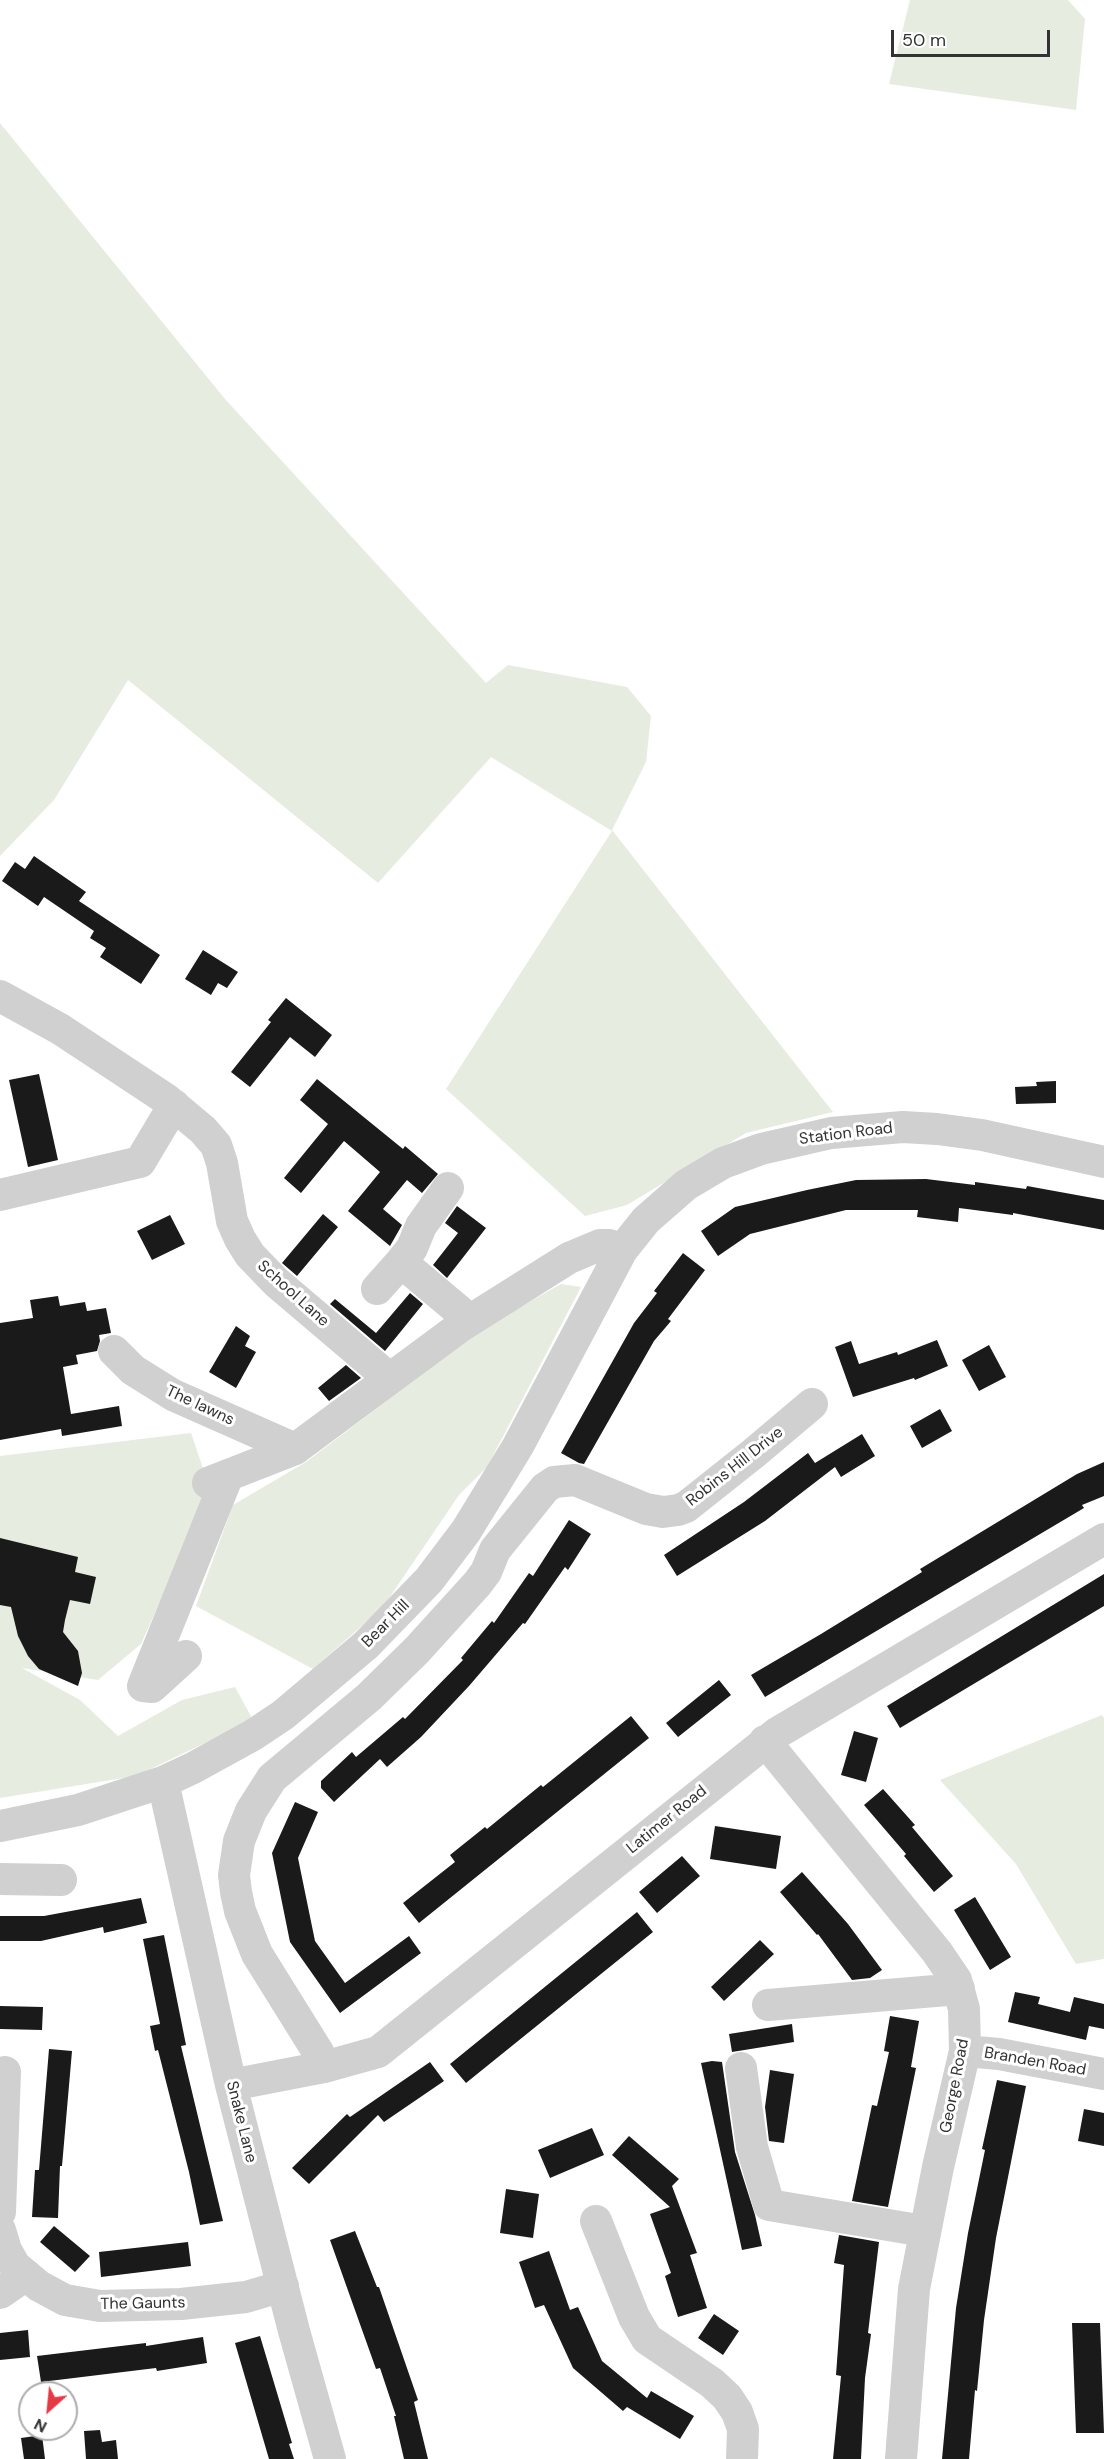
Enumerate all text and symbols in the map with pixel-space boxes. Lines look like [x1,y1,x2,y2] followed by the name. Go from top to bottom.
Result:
[894,18,1053,56] scale bar
[902,28,946,52] text: 50 m
[798,1119,894,1149] street label: Station Road
[253,1257,333,1331] street label: School Lane
[163,1382,237,1430] street label: The lawns
[683,1423,787,1511] street label: Robins Hill Drive
[358,1596,414,1652] street label: Bear Hill
[623,1782,711,1858] street label: Latimer Road
[936,2037,974,2135] street label: George Road
[982,2044,1088,2080] street label: Branden Road
[222,2079,260,2165] street label: Snake Lane
[100,2294,186,2314] street label: The Gaunts
[18,2381,78,2441] north arrow
[31,2414,50,2438] text: N

